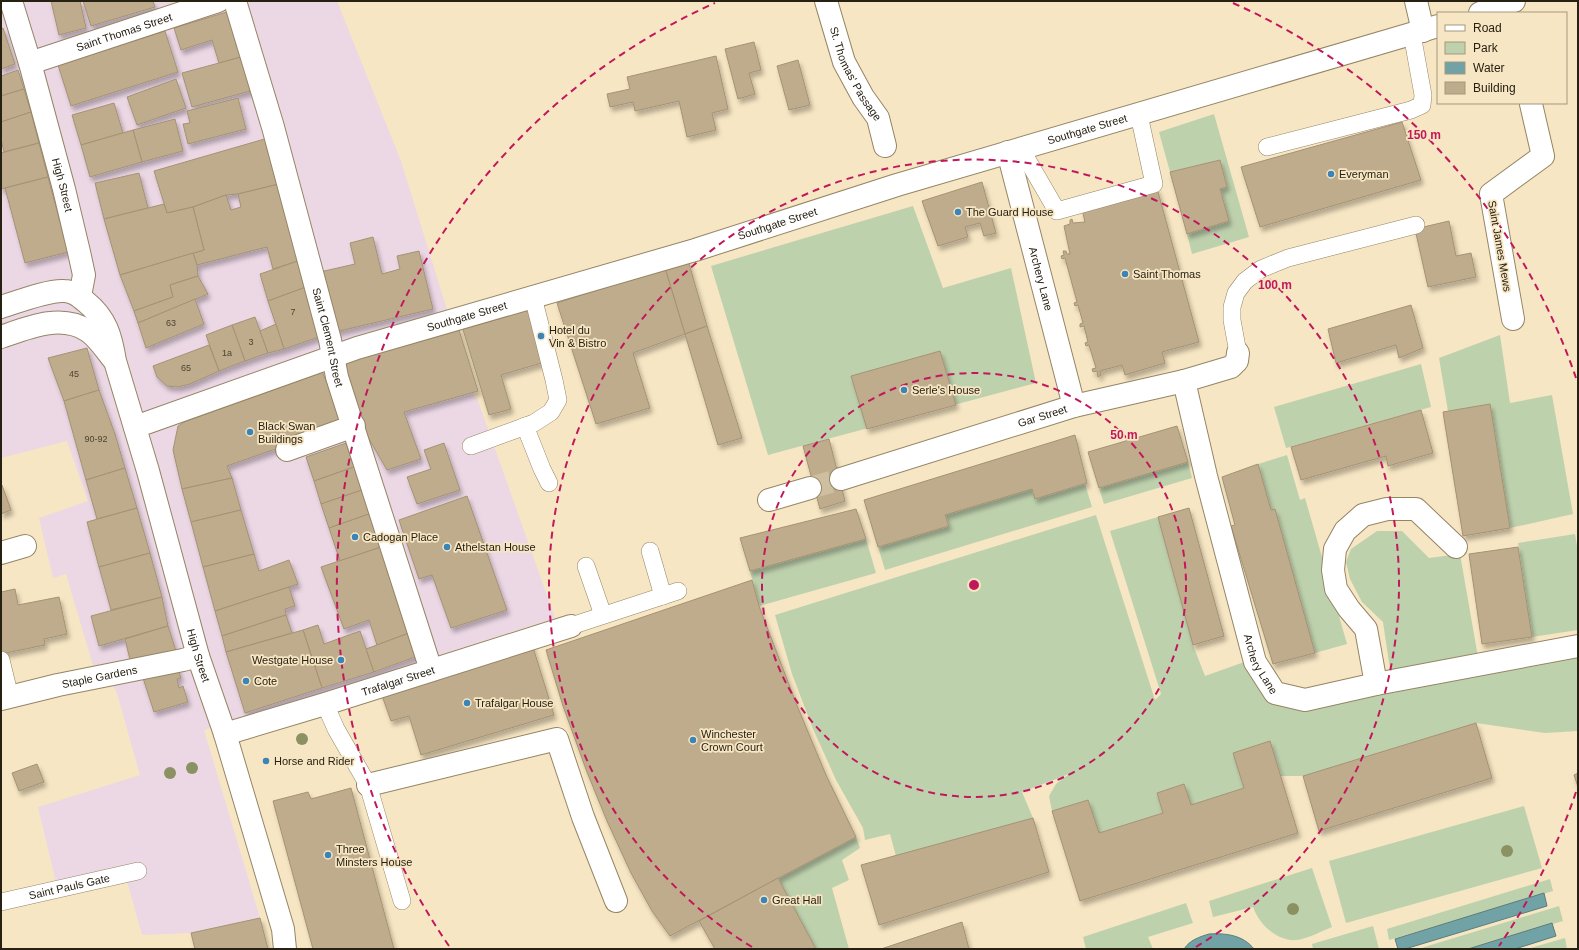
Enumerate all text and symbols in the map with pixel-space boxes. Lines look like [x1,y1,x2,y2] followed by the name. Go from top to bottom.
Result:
[75,11,173,53] street label: Saint Thomas Street
[1437,12,1567,104] legend
[1473,21,1502,35] text: Road
[828,25,884,123] street label: St. Thomas' Passage
[1473,41,1499,55] text: Park
[1473,61,1505,75] text: Water
[1473,81,1516,95] text: Building
[1046,112,1129,147] street label: Southgate Street
[1407,128,1441,142] text: 150 m
[50,157,75,213] street label: High Street
[1339,168,1389,180] place label: Everyman
[1326,169,1336,179] marker: Everyman
[1486,200,1514,293] street label: Saint James Mews
[736,205,818,242] street label: Southgate Street
[966,206,1053,218] place label: The Guard House
[953,207,963,217] marker: The Guard House
[1027,246,1055,312] street label: Archery Lane
[1133,268,1201,280] place label: Saint Thomas
[1120,269,1130,279] marker: Saint Thomas
[1258,278,1292,292] text: 100 m
[310,286,346,388] street label: Saint Clement Street
[425,299,508,333] street label: Southgate Street
[290,307,296,317] house number: 7
[166,318,176,328] house number: 63
[549,324,606,349] place label: Hotel du Vin & Bistro
[536,331,546,341] marker: Hotel du Vin & Bistro
[248,337,254,347] house number: 3
[222,348,232,358] house number: 1a
[181,363,191,373] house number: 65
[69,369,79,379] house number: 45
[912,384,980,396] place label: Serle's House
[899,385,909,395] marker: Serle's House
[1016,403,1068,429] street label: Gar Street
[258,420,315,445] place label: Black Swan Buildings
[245,427,255,437] marker: Black Swan Buildings
[1110,428,1138,442] text: 50 m
[84,434,108,444] house number: 90-92
[363,531,438,543] place label: Cadogan Place
[350,532,360,542] marker: Cadogan Place
[455,541,536,553] place label: Athelstan House
[442,542,452,552] marker: Athelstan House
[967,578,981,592] centre of rings
[185,627,213,684] street label: High Street
[1242,633,1280,696] street label: Archery Lane
[252,654,333,666] place label: Westgate House
[336,655,346,665] marker: Westgate House
[61,663,139,690] street label: Staple Gardens
[360,664,436,698] street label: Trafalgar Street
[254,675,277,687] place label: Cote
[241,676,251,686] marker: Cote
[475,697,553,709] place label: Trafalgar House
[462,698,472,708] marker: Trafalgar House
[701,728,763,753] place label: Winchester Crown Court
[688,735,698,745] marker: Winchester Crown Court
[274,755,354,767] place label: Horse and Rider
[261,756,271,766] marker: Horse and Rider
[336,843,412,868] place label: Three Minsters House
[323,850,333,860] marker: Three Minsters House
[28,872,111,902] street label: Saint Pauls Gate
[772,894,822,906] place label: Great Hall
[759,895,769,905] marker: Great Hall

